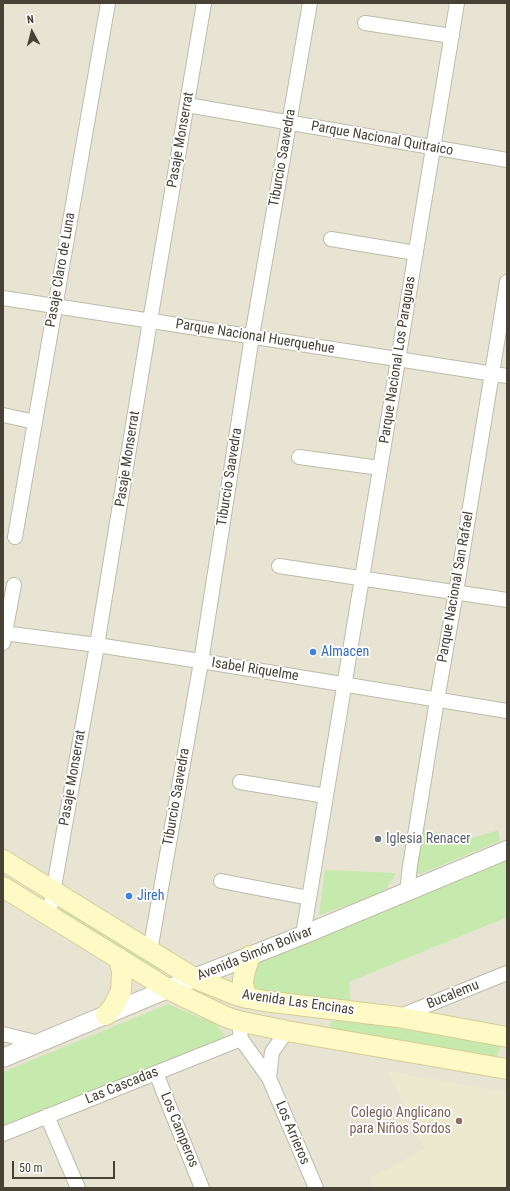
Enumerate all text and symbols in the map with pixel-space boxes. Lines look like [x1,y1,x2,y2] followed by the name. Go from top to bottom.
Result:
[12,12,52,52] north arrow
[26,13,35,26] text: N
[164,91,198,189] street label: Pasaje Monserrat
[266,108,300,208] street label: Tiburcio Saavedra
[310,118,454,160] street label: Parque Nacional Quitraico
[43,211,79,329] street label: Pasaje Claro de Luna
[376,275,420,445] street label: Parque Nacional Los Paraguas
[174,316,336,358] street label: Parque Nacional Huerquehue
[112,410,144,508] street label: Pasaje Monserrat
[214,427,246,527] street label: Tiburcio Saavedra
[434,510,478,664] street label: Parque Nacional San Rafael
[321,644,369,660] place label: Almacen
[308,647,318,657] marker: Almacen
[210,655,300,685] street label: Isabel Riquelme
[56,729,90,827] street label: Pasaje Monserrat
[160,747,194,847] street label: Tiburcio Saavedra
[386,831,470,847] place label: Iglesia Renacer
[373,834,383,844] marker: Iglesia Renacer
[137,888,164,904] place label: Jireh
[124,891,134,901] marker: Jireh
[195,923,315,985] street label: Avenida Simón Bolívar
[425,977,481,1013] street label: Bucalemu
[241,987,355,1019] street label: Avenida Las Encinas
[83,1064,161,1108] street label: Las Cascadas
[156,1090,202,1170] street label: Los Camperos
[271,1099,313,1167] street label: Los Arrieros
[349,1105,451,1138] place label: Colegio Anglicano para Niños Sordos
[454,1116,464,1126] marker: Colegio Anglicano para Niños Sordos
[14,1153,117,1179] scale bar
[19,1161,43,1175] text: 50 m

